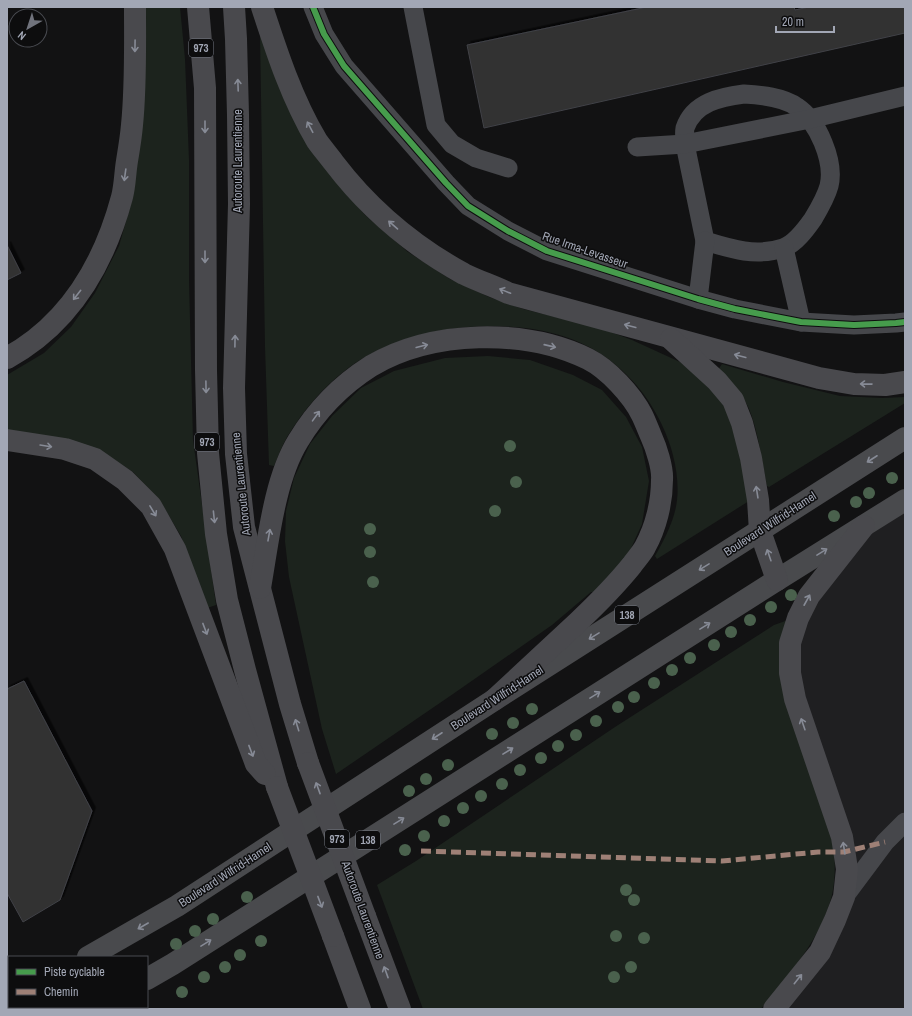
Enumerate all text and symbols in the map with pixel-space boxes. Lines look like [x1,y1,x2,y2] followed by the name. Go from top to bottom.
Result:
[8,8,48,48] north arrow
[776,8,834,34] scale bar
[782,14,804,30] text: 20 m
[15,28,29,43] text: N
[131,39,139,52] one-way arrow
[189,39,213,57] road number: 973
[234,79,241,92] one-way arrow
[230,109,246,214] street label: Autoroute Laurentienne
[201,120,209,133] one-way arrow
[305,121,313,133] one-way arrow
[121,168,129,181] one-way arrow
[388,221,398,230] one-way arrow
[540,228,630,272] street label: Rue Irma-Levasseur
[201,250,209,263] one-way arrow
[499,286,511,294] one-way arrow
[73,289,82,300] one-way arrow
[623,322,636,329] one-way arrow
[232,335,239,348] one-way arrow
[415,342,428,349] one-way arrow
[544,342,557,350] one-way arrow
[733,352,746,359] one-way arrow
[202,380,210,393] one-way arrow
[860,380,873,388] one-way arrow
[311,410,320,421] one-way arrow
[228,432,254,537] street label: Autoroute Laurentienne
[195,433,219,451] road number: 973
[39,442,52,450] one-way arrow
[867,455,878,463] one-way arrow
[752,486,760,499] one-way arrow
[721,488,819,560] street label: Boulevard Wilfrid-Hamel
[150,505,158,517] one-way arrow
[211,510,218,523] one-way arrow
[265,529,273,542] one-way arrow
[816,548,827,556] one-way arrow
[765,549,772,562] one-way arrow
[698,563,710,571] one-way arrow
[804,594,812,606] one-way arrow
[615,606,639,624] road number: 138
[699,621,711,629] one-way arrow
[201,623,209,635] one-way arrow
[589,632,600,640] one-way arrow
[448,662,546,734] street label: Boulevard Wilfrid-Hamel
[589,691,601,699] one-way arrow
[293,719,300,732] one-way arrow
[799,719,807,731] one-way arrow
[432,732,443,741] one-way arrow
[248,745,256,757] one-way arrow
[502,747,513,755] one-way arrow
[313,782,321,794] one-way arrow
[393,816,404,825] one-way arrow
[325,830,349,848] road number: 973
[356,831,380,849] road number: 138
[176,839,274,911] street label: Boulevard Wilfrid-Hamel
[840,842,848,855] one-way arrow
[337,858,388,961] street label: Autoroute Laurentienne
[317,896,325,908] one-way arrow
[137,922,149,930] one-way arrow
[200,939,211,947] one-way arrow
[8,956,148,1008] legend
[44,964,105,980] text: Piste cyclable
[382,967,390,979] one-way arrow
[794,973,803,984] one-way arrow
[44,984,78,1000] text: Chemin

